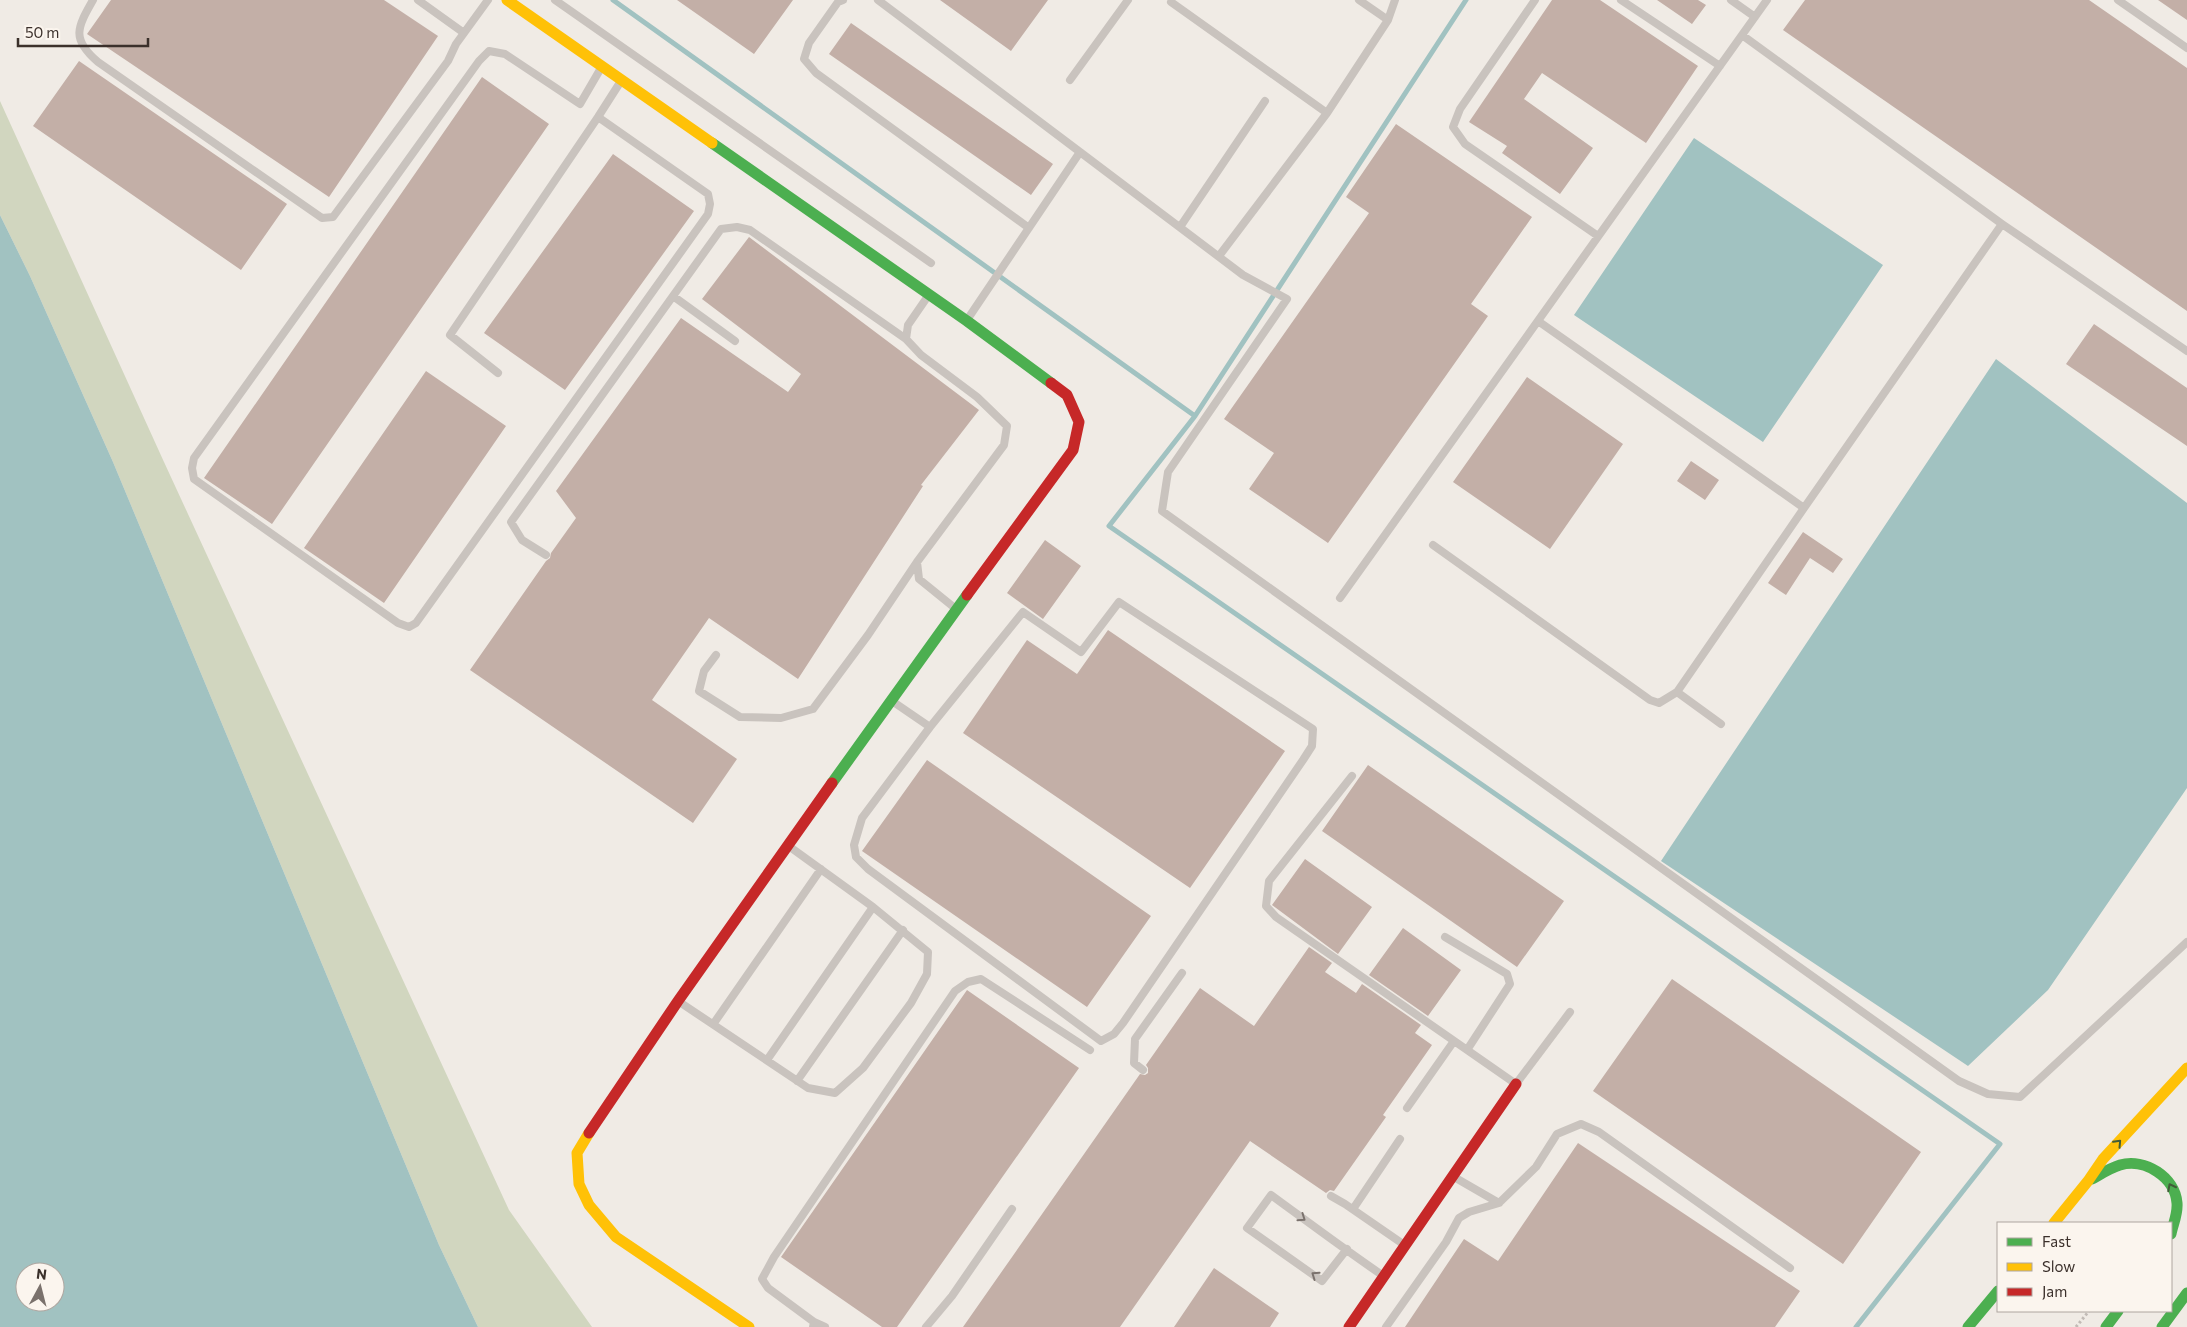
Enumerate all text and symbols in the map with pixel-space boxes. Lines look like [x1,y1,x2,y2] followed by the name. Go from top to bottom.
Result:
[18,15,148,47] scale bar
[25,23,59,41] text: 50 m
[2112,1139,2121,1148] one-way arrow
[2167,1184,2177,1193] one-way arrow
[1296,1212,1306,1221] one-way arrow
[1997,1222,2172,1312] legend
[2042,1232,2071,1250] text: Fast
[2042,1257,2075,1275] text: Slow
[15,1262,65,1312] north arrow
[35,1265,48,1283] text: N
[1311,1272,1320,1282] one-way arrow
[2042,1282,2067,1300] text: Jam

